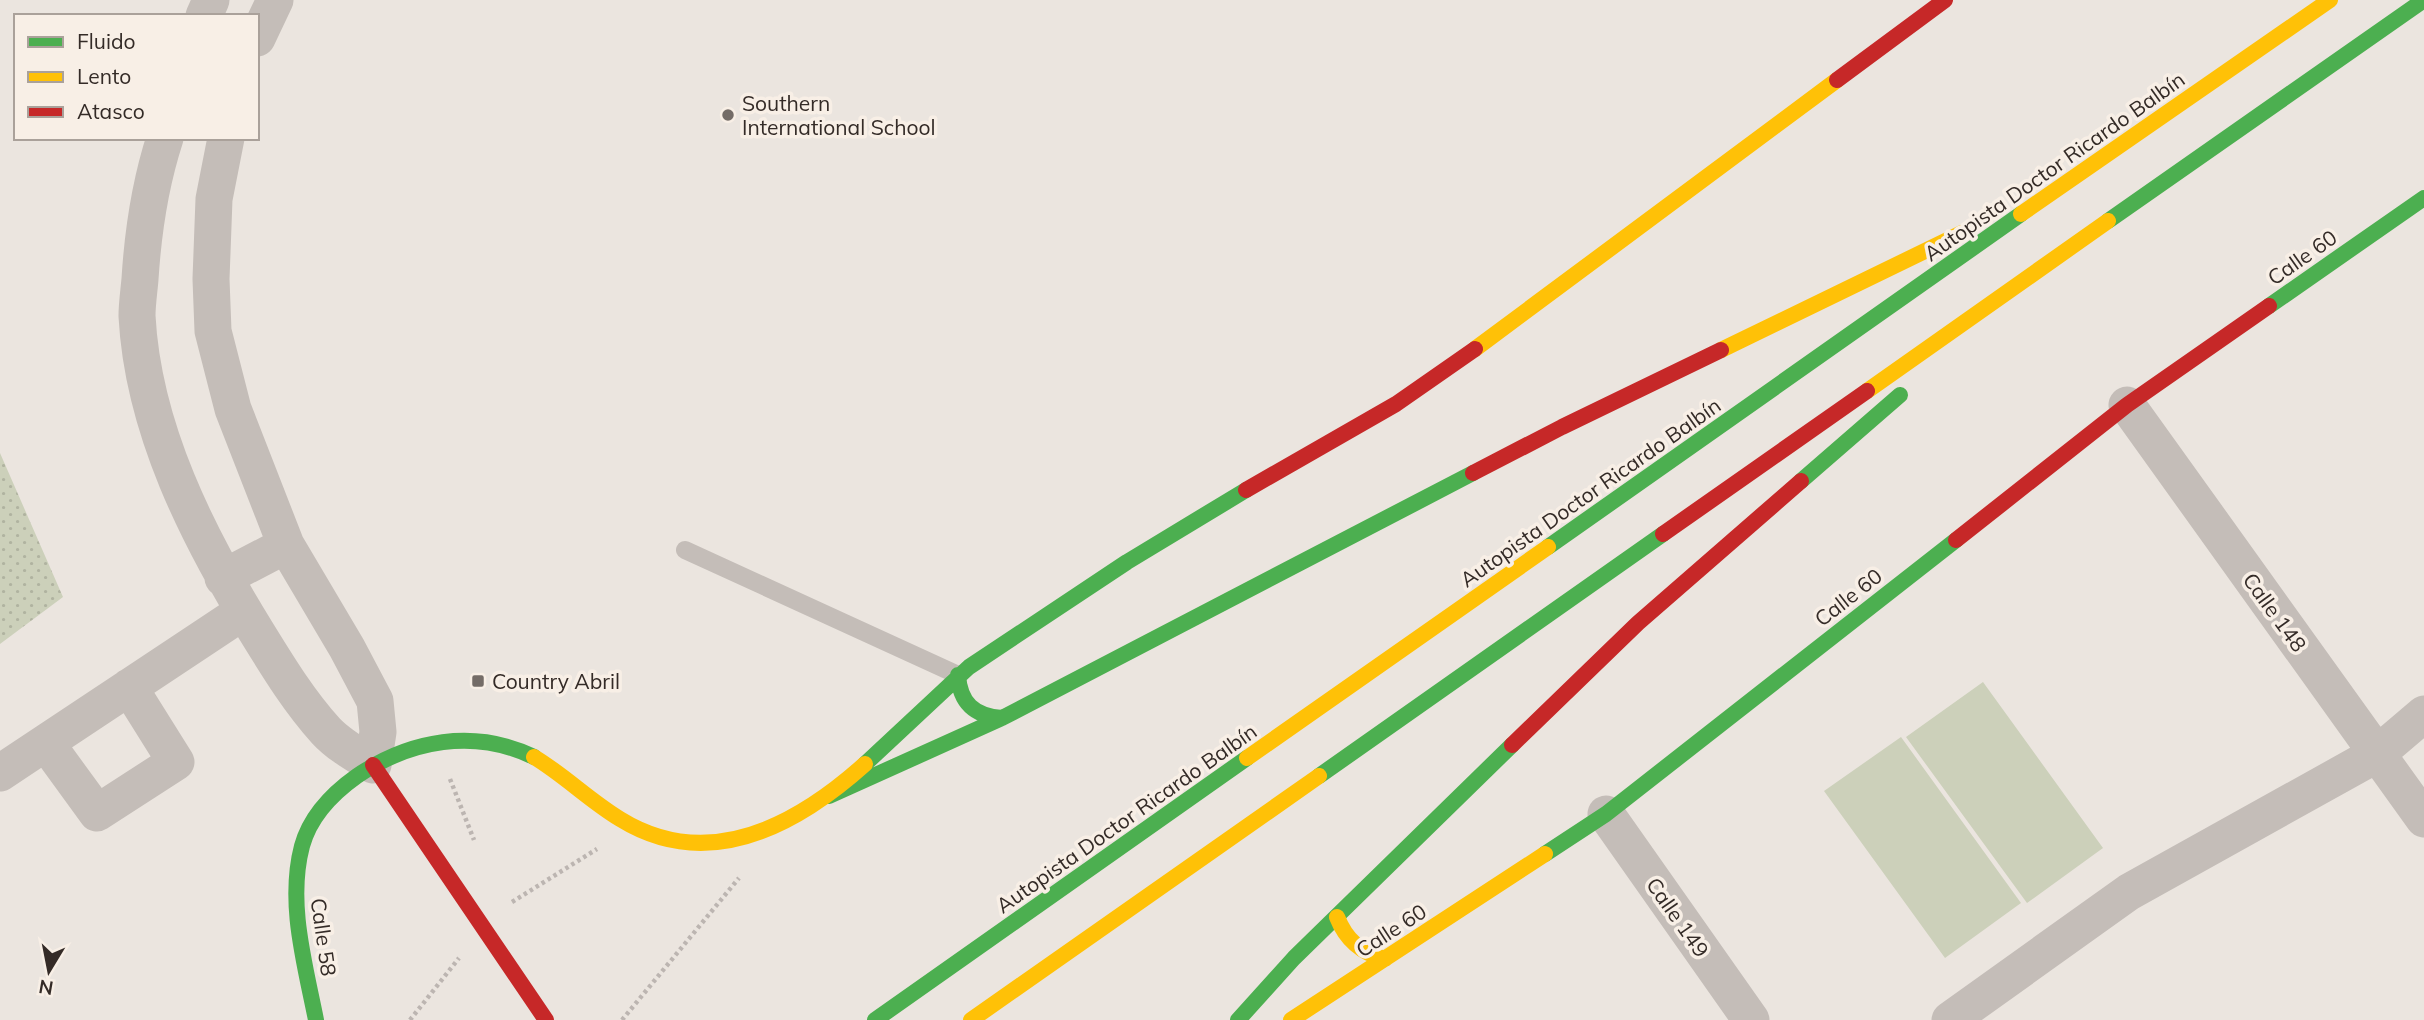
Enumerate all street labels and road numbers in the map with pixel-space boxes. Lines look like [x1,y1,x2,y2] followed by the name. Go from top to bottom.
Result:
[1919,66,2189,266] street label: Autopista Doctor Ricardo Balbín
[2262,224,2342,290] street label: Calle 60
[1455,392,1725,592] street label: Autopista Doctor Ricardo Balbín
[1809,563,1887,631] street label: Calle 60
[2238,567,2312,657] street label: Calle 148
[991,718,1261,918] street label: Autopista Doctor Ricardo Balbín
[1641,872,1715,962] street label: Calle 149
[306,896,342,978] street label: Calle 58
[1351,898,1431,962] street label: Calle 60

